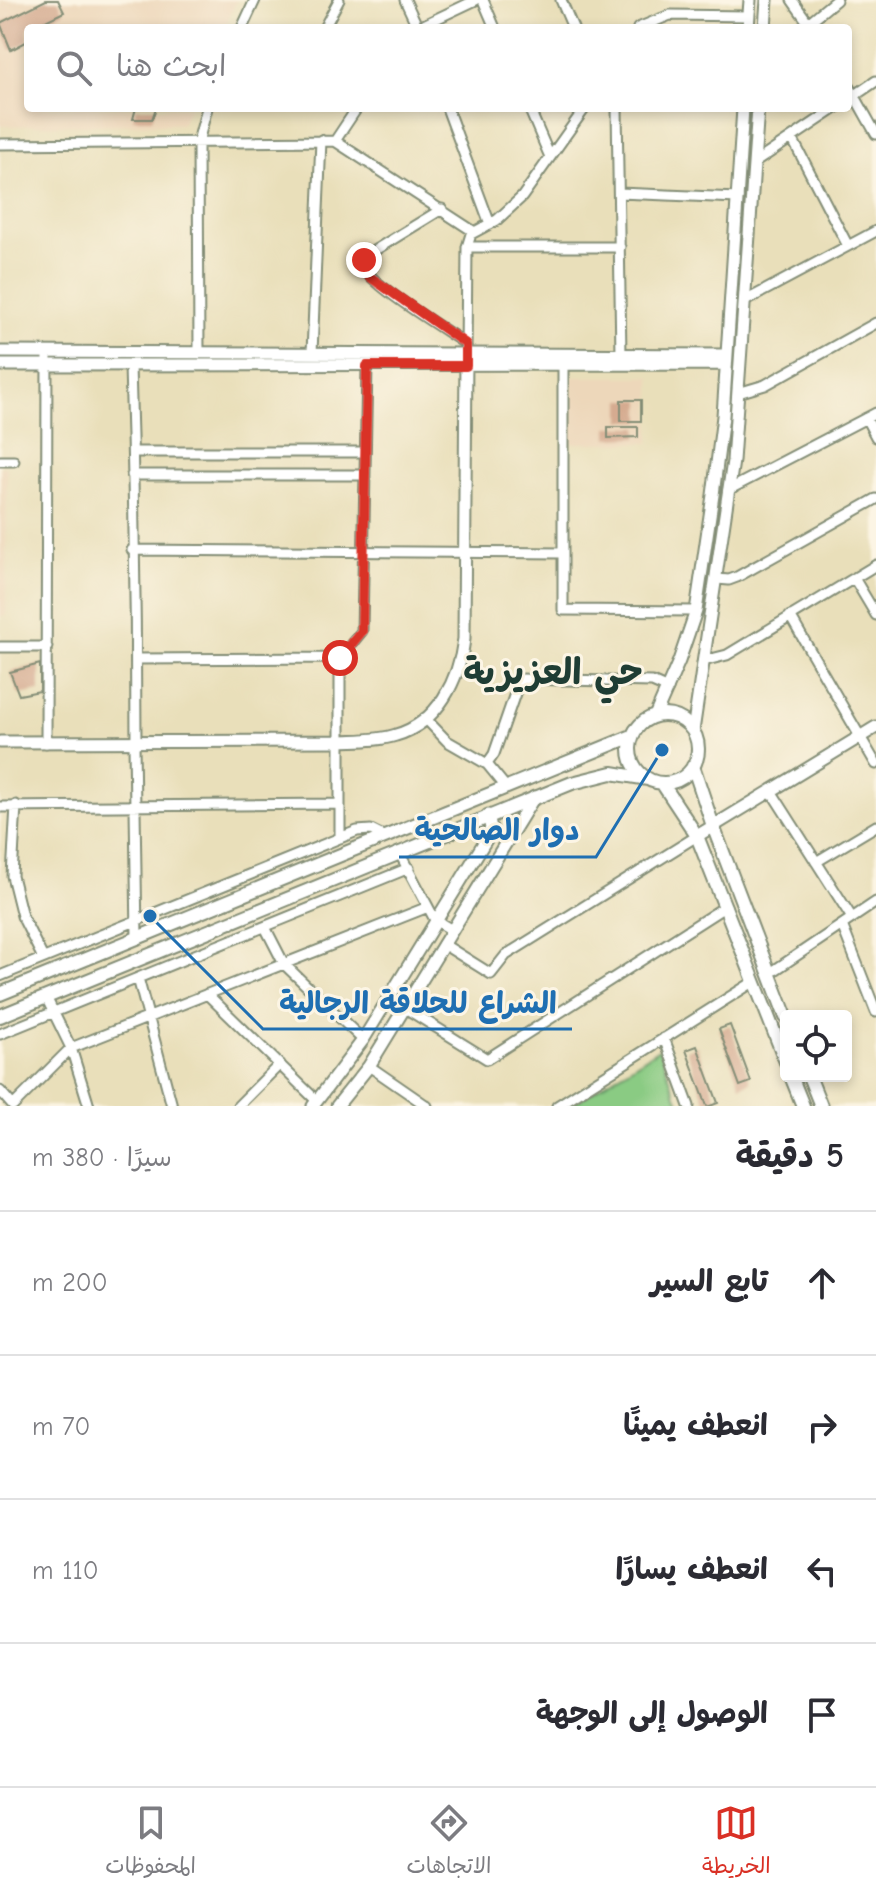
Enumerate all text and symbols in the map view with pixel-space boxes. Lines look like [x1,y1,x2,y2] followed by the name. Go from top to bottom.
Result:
[24,24,852,112] search box
[52,46,96,90] icon: search
[116,49,226,84] text: ابحث هنا
[346,242,382,278] route end
[322,640,358,676] route start
[463,652,643,704] district label: حي العزيزية
[399,803,596,857] callout: دوار الصالحية
[415,813,579,848] text: دوار الصالحية
[263,975,572,1029] callout: الشراع للحلاقة الرجالية
[279,986,557,1024] text: الشراع للحلاقة الرجالية
[780,1010,852,1082] map controls
[780,1010,852,1082] button: locate
[735,1136,844,1176] text: 5 دقيقة
[32,1143,172,1173] text: سيرًا · 380 m
[800,1261,844,1305] icon: ahead
[650,1264,768,1299] text: تابع السير
[32,1268,107,1298] text: 200 m
[800,1405,844,1449] icon: right
[623,1408,768,1443] text: انعطف يمينًا
[32,1412,90,1442] text: 70 m
[800,1549,844,1593] icon: left
[616,1552,768,1587] text: انعطف يسارًا
[32,1556,99,1586] text: 110 m
[800,1693,844,1737] icon: arrive
[536,1696,768,1731] text: الوصول إلى الوجهة
[105,1801,196,1885] tab: المحفوظات
[407,1801,491,1885] tab: الاتجاهات
[702,1801,771,1885] tab: الخريطة

